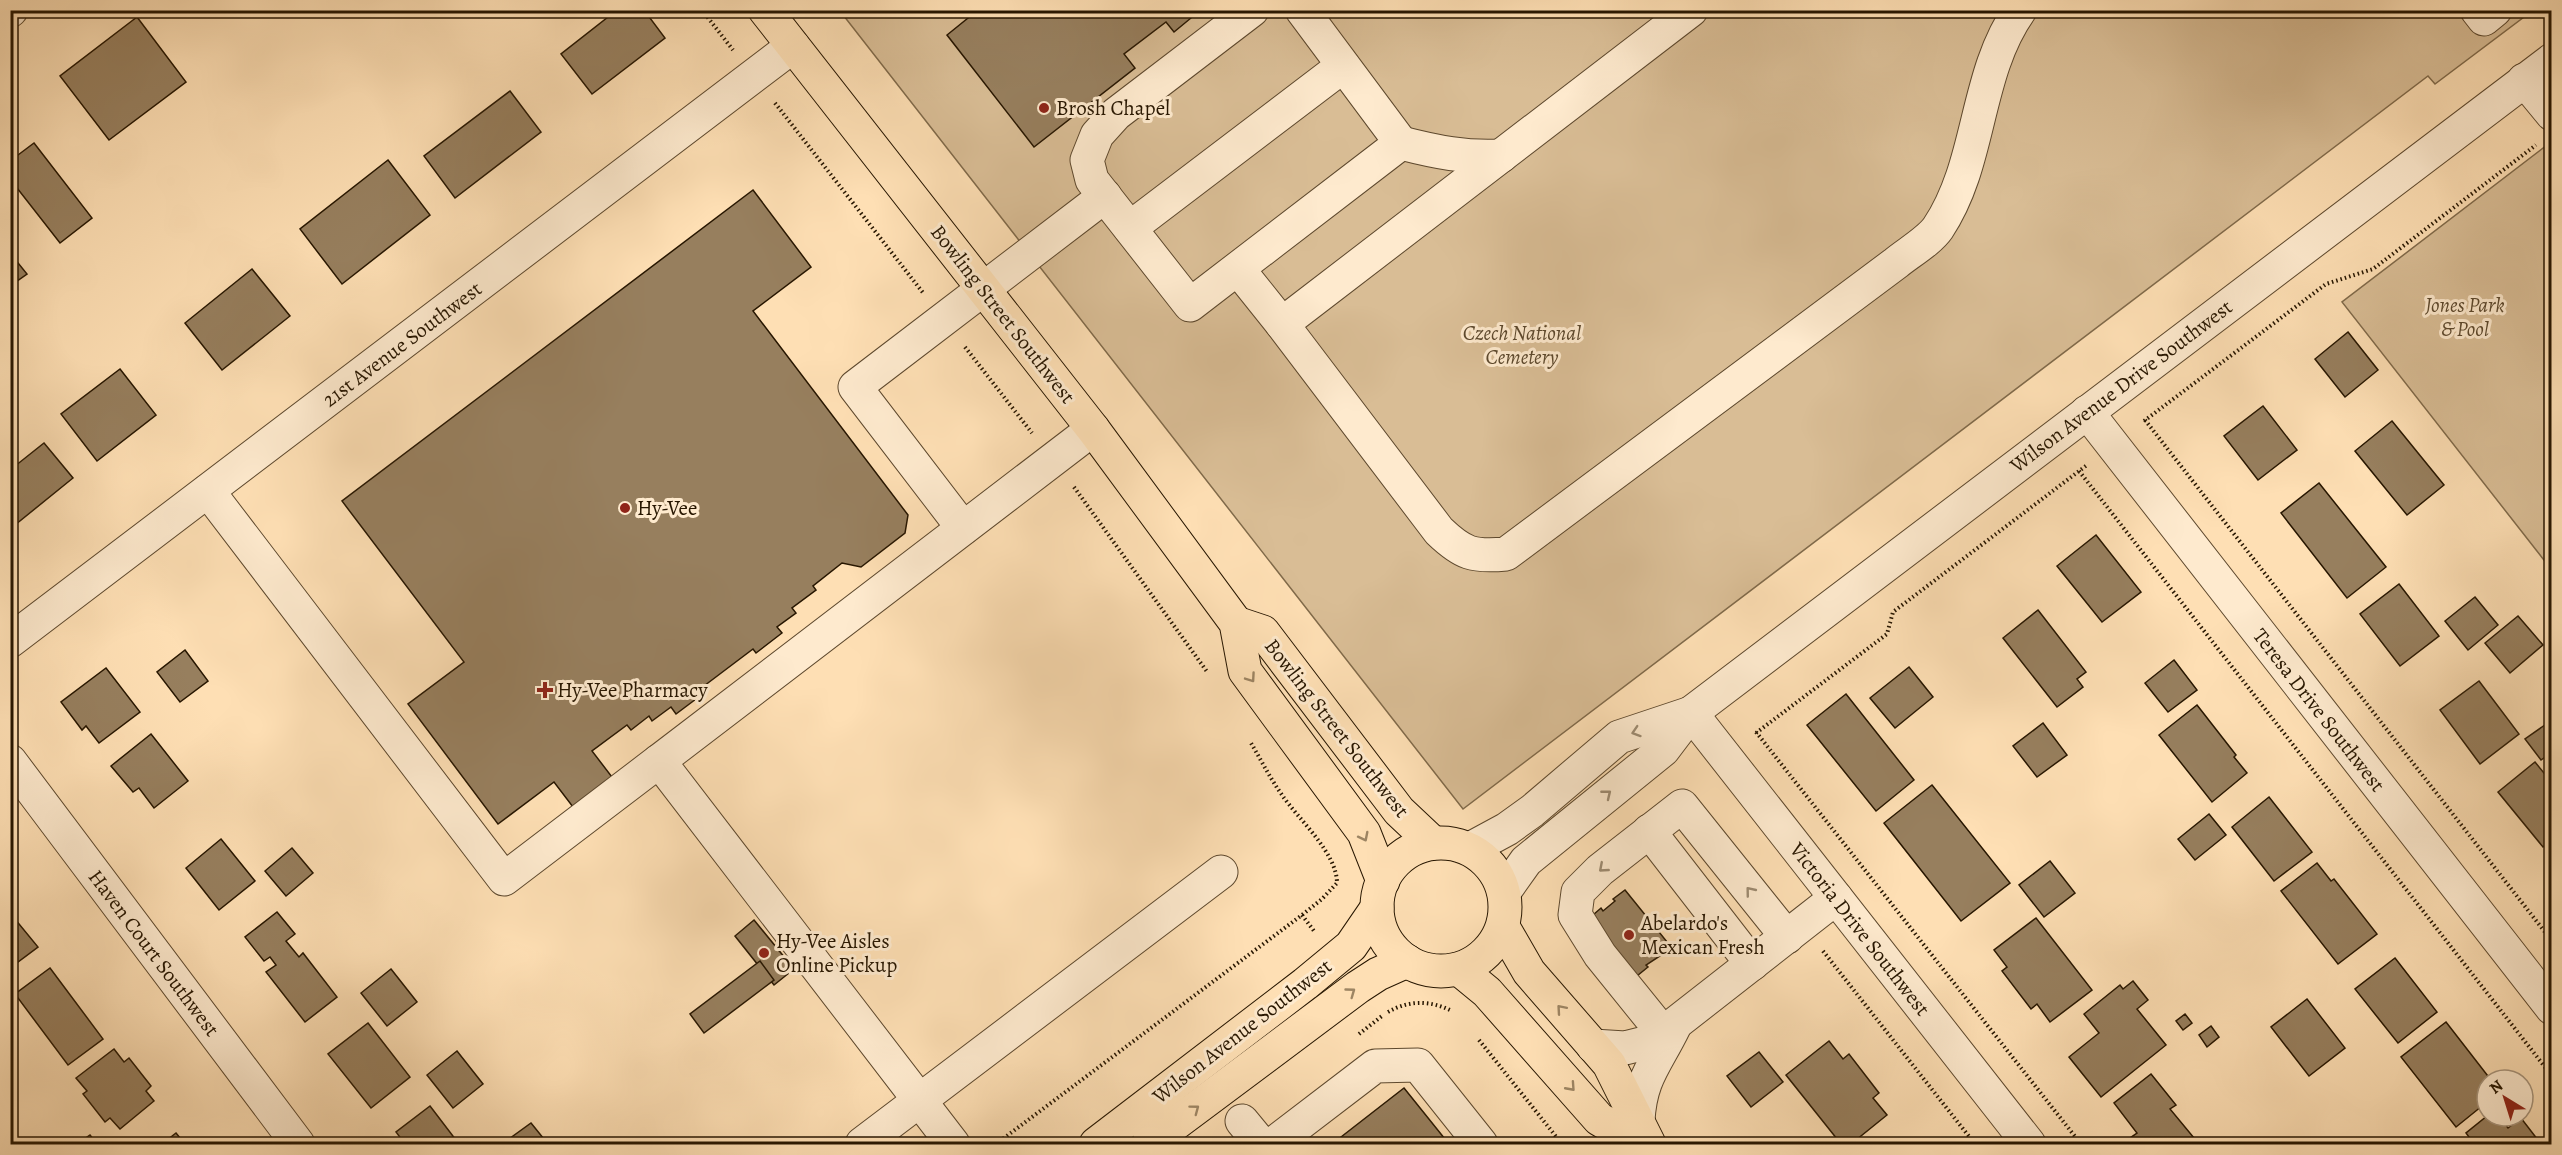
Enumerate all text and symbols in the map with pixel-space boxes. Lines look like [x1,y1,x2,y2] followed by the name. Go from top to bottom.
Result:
[1056,94,1170,122] place label: Brosh Chapel
[1037,101,1051,115] marker: Brosh Chapel
[924,219,1082,409] street label: Bowling Street Southwest
[317,275,488,413] street label: 21st Avenue Southwest
[2424,291,2505,343] park label: Jones Park & Pool
[2003,293,2238,480] street label: Wilson Avenue Drive Southwest
[1463,319,1582,371] park label: Czech National Cemetery
[637,494,697,522] place label: Hy-Vee
[618,501,632,515] marker: Hy-Vee
[2246,623,2392,797] street label: Teresa Drive Southwest
[1258,633,1416,823] street label: Bowling Street Southwest
[1244,672,1255,683] one-way arrow
[557,676,708,704] place label: Hy-Vee Pharmacy
[538,683,552,697] marker: Hy-Vee Pharmacy
[1631,724,1642,737] one-way arrow
[1600,791,1611,802] one-way arrow
[1357,830,1369,841] one-way arrow
[1783,836,1937,1022] street label: Victoria Drive Southwest
[1599,861,1610,872] one-way arrow
[82,864,226,1042] street label: Haven Court Southwest
[1747,887,1758,898] one-way arrow
[1640,909,1765,961] place label: Abelardo's Mexican Fresh
[776,927,897,979] place label: Hy-Vee Aisles Online Pickup
[1622,928,1636,942] marker: Abelardo's Mexican Fresh
[757,946,771,960] marker: Hy-Vee Aisles Online Pickup
[1146,952,1338,1111] street label: Wilson Avenue Southwest
[1344,989,1355,1000] one-way arrow
[1557,1005,1568,1016] one-way arrow
[2475,1068,2535,1128] north arrow
[2485,1074,2508,1099] text: N
[1564,1080,1575,1091] one-way arrow
[1188,1106,1199,1117] one-way arrow

